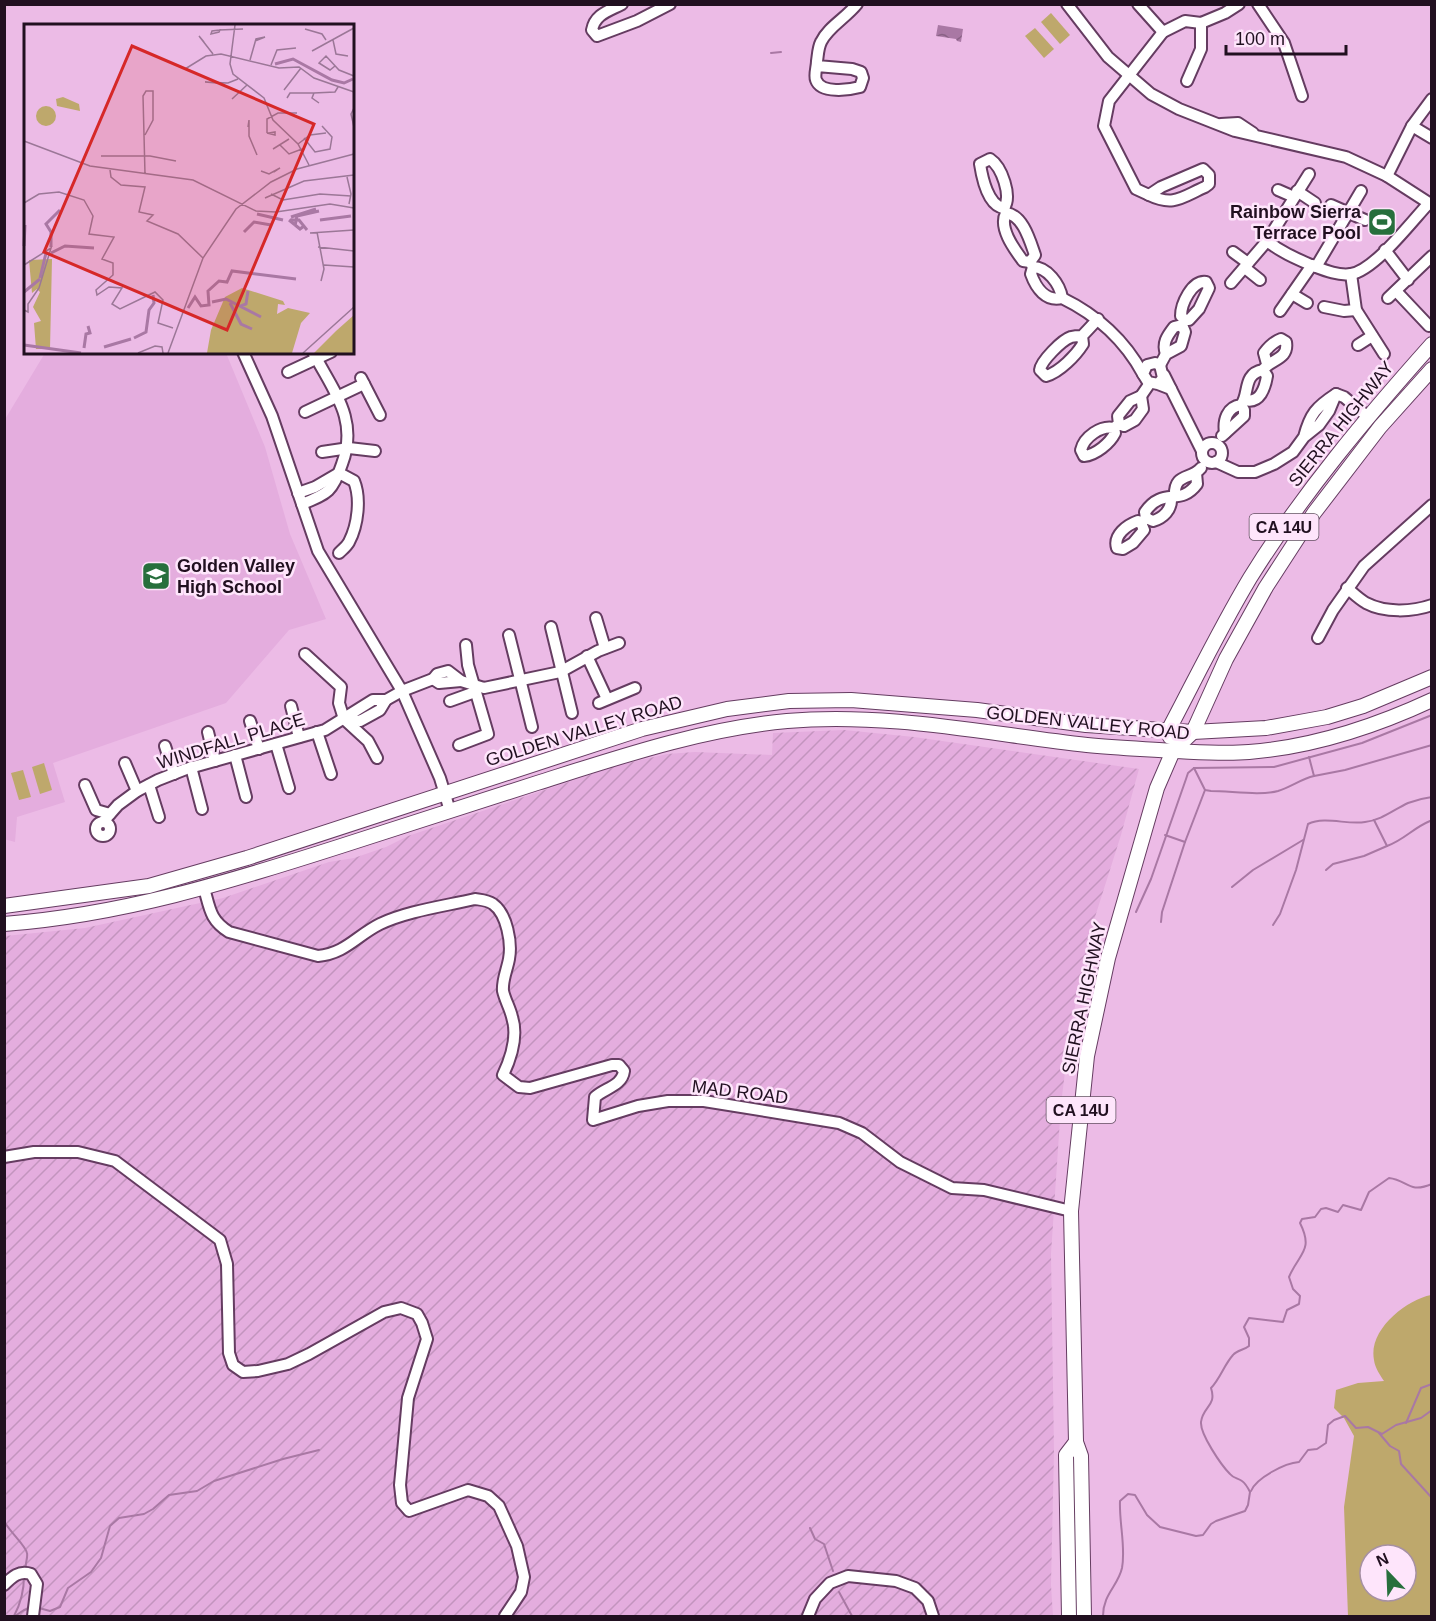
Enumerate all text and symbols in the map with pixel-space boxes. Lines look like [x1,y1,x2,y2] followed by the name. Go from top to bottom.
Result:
[1226,18,1346,56] scale bar
[24,24,354,354] inset map
[1235,29,1285,49] text: 100 m
[1230,202,1362,243] place label: Rainbow Sierra Terrace Pool
[1366,206,1398,238] sports icon: Rainbow Sierra Terrace Pool
[1284,357,1398,491] street label: SIERRA HIGHWAY
[1250,514,1318,540] road number: CA 14U
[177,556,295,597] place label: Golden Valley High School
[140,560,172,592] school or university icon: Golden Valley High School
[483,692,685,770] street label: GOLDEN VALLEY ROAD
[985,702,1191,744] street label: GOLDEN VALLEY ROAD
[155,709,307,773] street label: WINDFALL PLACE
[1058,920,1110,1076] street label: SIERRA HIGHWAY
[691,1076,789,1108] street label: MAD ROAD
[1046,1097,1116,1123] road number: CA 14U
[1358,1543,1418,1603] north arrow
[1374,1550,1391,1570] text: N

